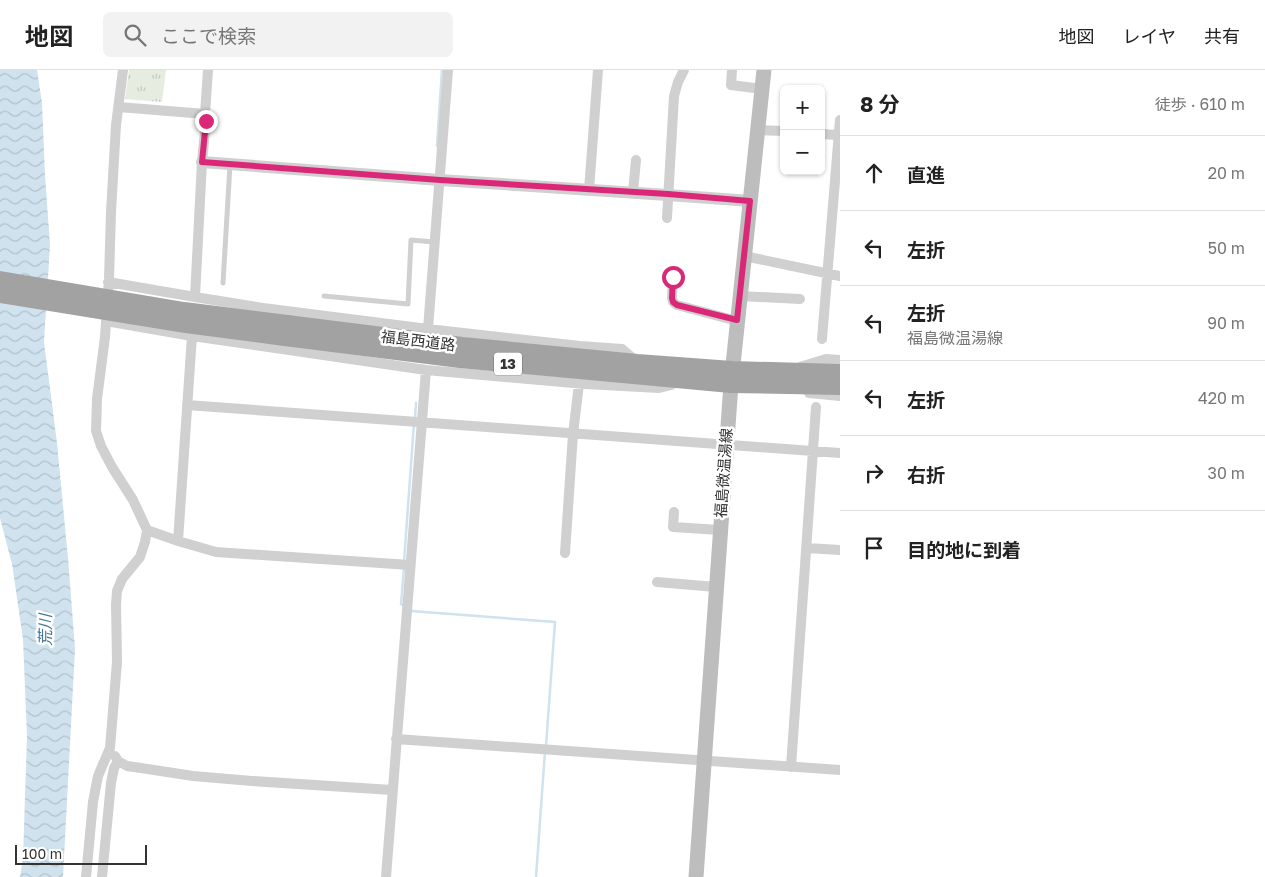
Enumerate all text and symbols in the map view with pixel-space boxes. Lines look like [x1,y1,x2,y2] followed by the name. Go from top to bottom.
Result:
[103,12,453,57] search box
[25,21,73,50] text: 地図
[121,21,149,49] icon: search
[161,24,256,47] text: ここで検索
[1059,25,1095,47] text: 地図
[1123,25,1176,47] text: レイヤ
[1204,25,1240,47] text: 共有
[780,85,825,175] map controls
[780,85,825,130] button: +
[860,91,900,117] text: 8 分
[1155,94,1245,114] text: 徒歩 · 610 m
[195,110,218,133] route end
[780,130,825,175] button: −
[860,159,888,187] icon: ahead
[907,163,945,186] text: 直進
[1208,163,1245,183] text: 20 m
[860,234,888,262] icon: left
[907,238,945,261] text: 左折
[1208,238,1245,258] text: 50 m
[662,266,685,289] route start
[907,301,945,324] text: 左折
[860,309,888,337] icon: left
[1207,313,1245,333] text: 90 m
[380,327,456,354] street label: 福島西道路
[907,328,1003,348] text: 福島微温湯線
[494,352,522,376] road number: 13
[860,384,888,412] icon: left
[907,388,945,411] text: 左折
[1198,388,1245,408] text: 420 m
[711,427,735,518] street label: 福島微温湯線
[860,459,888,487] icon: right
[907,463,945,486] text: 右折
[1208,463,1245,483] text: 30 m
[860,534,888,562] icon: arrive
[907,538,1021,561] text: 目的地に到着
[35,612,55,646] water label: 荒川
[15,842,148,865] scale bar
[22,845,62,862] text: 100 m

